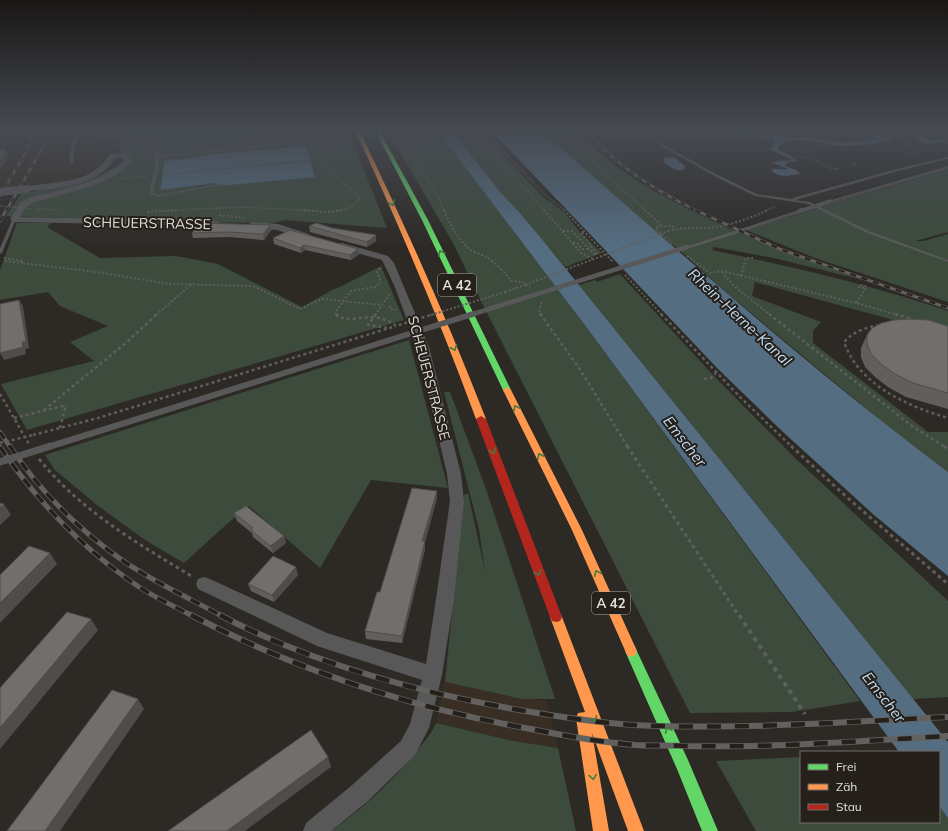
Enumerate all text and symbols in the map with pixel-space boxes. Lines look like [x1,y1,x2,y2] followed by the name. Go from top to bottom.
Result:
[387,198,395,206] one-way arrow
[83,213,211,233] street label: SCHEUERSTRASSE
[438,250,446,257] one-way arrow
[684,264,796,370] water label: Rhein-Herne-Kanal
[438,274,476,296] road number: A 42
[404,314,454,442] street label: SCHEUERSTRASSE
[449,343,457,351] one-way arrow
[513,405,521,412] one-way arrow
[659,412,711,471] water label: Emscher
[488,447,496,454] one-way arrow
[537,453,545,460] one-way arrow
[534,569,542,576] one-way arrow
[594,569,602,577] one-way arrow
[592,592,630,614] road number: A 42
[858,668,910,727] water label: Emscher
[589,716,597,723] one-way arrow
[665,726,673,734] one-way arrow
[800,751,940,823] legend
[836,759,856,774] text: Frei
[588,774,596,780] one-way arrow
[836,779,857,794] text: Zäh
[836,799,862,814] text: Stau

